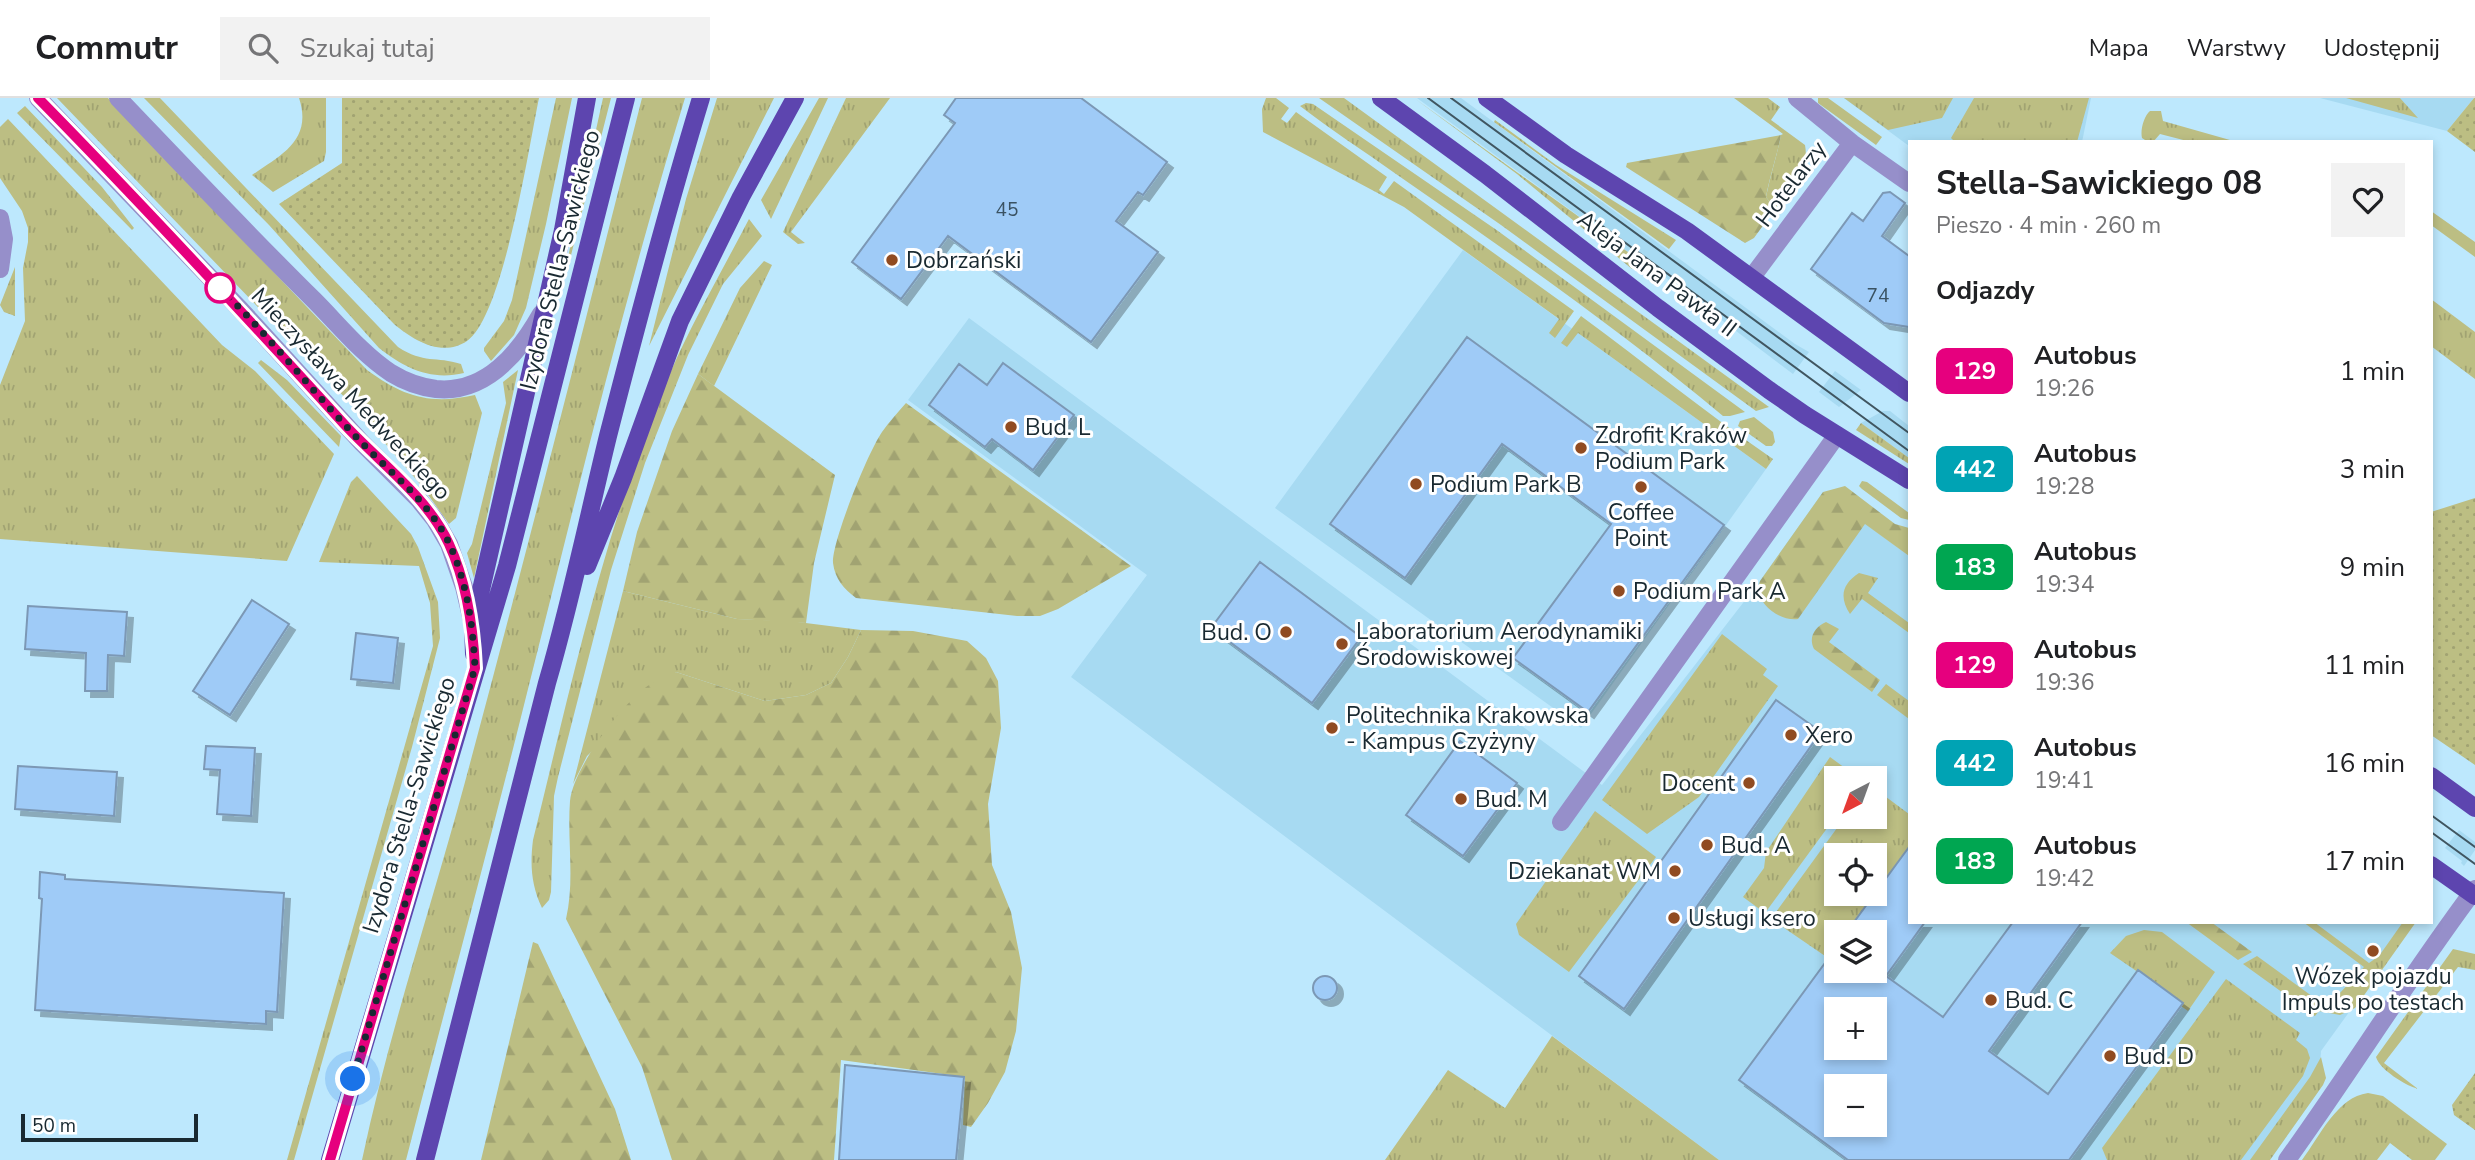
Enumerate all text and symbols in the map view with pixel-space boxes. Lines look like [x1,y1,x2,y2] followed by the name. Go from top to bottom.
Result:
[220,17,710,80] search box
[35,26,178,71] text: Commutr
[244,29,282,67] icon: search
[300,31,435,66] text: Szukaj tutaj
[2089,32,2149,64] text: Mapa
[2187,32,2286,64] text: Warstwy
[2324,32,2440,64] text: Udostępnij
[513,127,607,393] street label: Izydora Stella-Sawickiego
[1749,135,1834,233] street label: Hotelarzy
[1936,161,2262,206] text: Stella-Sawickiego 08
[2331,163,2405,237] button: heart
[996,197,1018,223] house number: 45
[1571,204,1743,344] street label: Aleja Jana Pawła II
[1936,210,2161,241] text: Pieszo · 4 min · 260 m
[906,245,1021,276] place label: Dobrzański
[884,252,900,268] marker: Dobrzański
[205,273,235,303] unlabelled marker
[1936,273,2034,308] text: Odjazdy
[244,281,458,507] street label: Mieczysława Medweckiego
[1867,283,1889,309] house number: 74
[2034,338,2137,373] text: Autobus
[2340,354,2405,389] text: 1 min
[1953,355,1996,387] text: 129
[2034,373,2094,404] text: 19:26
[1025,412,1091,443] place label: Bud. L
[1003,419,1019,435] marker: Bud. L
[1595,420,1747,477] place label: Zdrofit Kraków Podium Park
[2034,436,2137,471] text: Autobus
[1573,440,1589,456] marker: Zdrofit Kraków Podium Park
[2340,452,2405,487] text: 3 min
[1953,453,1996,485] text: 442
[1430,469,1581,500] place label: Podium Park B
[2034,471,2094,502] text: 19:28
[1408,476,1424,492] marker: Podium Park B
[1633,479,1649,495] marker: Coffee Point
[1608,497,1674,554] place label: Coffee Point
[2034,534,2137,569] text: Autobus
[2340,550,2405,585] text: 9 min
[1953,551,1996,583] text: 183
[2034,569,2094,600] text: 19:34
[1633,576,1786,607] place label: Podium Park A
[1611,583,1627,599] marker: Podium Park A
[1356,616,1642,673] place label: Laboratorium Aerodynamiki Środowiskowej
[1201,617,1272,648] place label: Bud. O
[1278,624,1294,640] marker: Bud. O
[2034,632,2137,667] text: Autobus
[1334,636,1350,652] marker: Laboratorium Aerodynamiki Środowiskowej
[2324,648,2405,683] text: 11 min
[1953,649,1996,681] text: 129
[2034,667,2094,698] text: 19:36
[355,673,463,937] street label: Izydora Stella-Sawickiego
[1346,700,1589,757] place label: Politechnika Krakowska - Kampus Czyżyny
[1324,720,1340,736] marker: Politechnika Krakowska - Kampus Czyżyny
[1805,720,1853,751] place label: Xero
[1783,727,1799,743] marker: Xero
[2034,730,2137,765] text: Autobus
[2324,746,2405,781] text: 16 min
[1953,747,1996,779] text: 442
[2034,765,2094,796] text: 19:41
[1824,766,1886,830] north arrow
[1824,766,1887,1137] map controls
[1661,768,1736,799] place label: Docent
[1741,775,1757,791] marker: Docent
[1475,784,1548,815] place label: Bud. M
[1453,791,1469,807] marker: Bud. M
[2034,828,2137,863] text: Autobus
[1721,830,1791,861] place label: Bud. A
[1699,837,1715,853] marker: Bud. A
[1824,843,1887,906] button: locate
[2324,844,2405,879] text: 17 min
[1953,845,1996,877] text: 183
[1508,856,1661,887] place label: Dziekanat WM
[1667,863,1683,879] marker: Dziekanat WM
[2034,863,2094,894] text: 19:42
[1688,903,1816,934] place label: Usługi ksero
[1666,910,1682,926] marker: Usługi ksero
[1824,920,1887,983] button: layers
[2365,943,2381,959] marker: Wózek pojazdu Impuls po testach
[2282,961,2464,1018] place label: Wózek pojazdu Impuls po testach
[2005,985,2074,1016] place label: Bud. C
[1983,992,1999,1008] marker: Bud. C
[1824,997,1887,1060] button: +
[2124,1041,2194,1072] place label: Bud. D
[2102,1048,2118,1064] marker: Bud. D
[335,1061,370,1096] your location
[1824,1074,1887,1137] button: −
[21,1111,198,1143] scale bar
[32,1113,76,1139] text: 50 m

